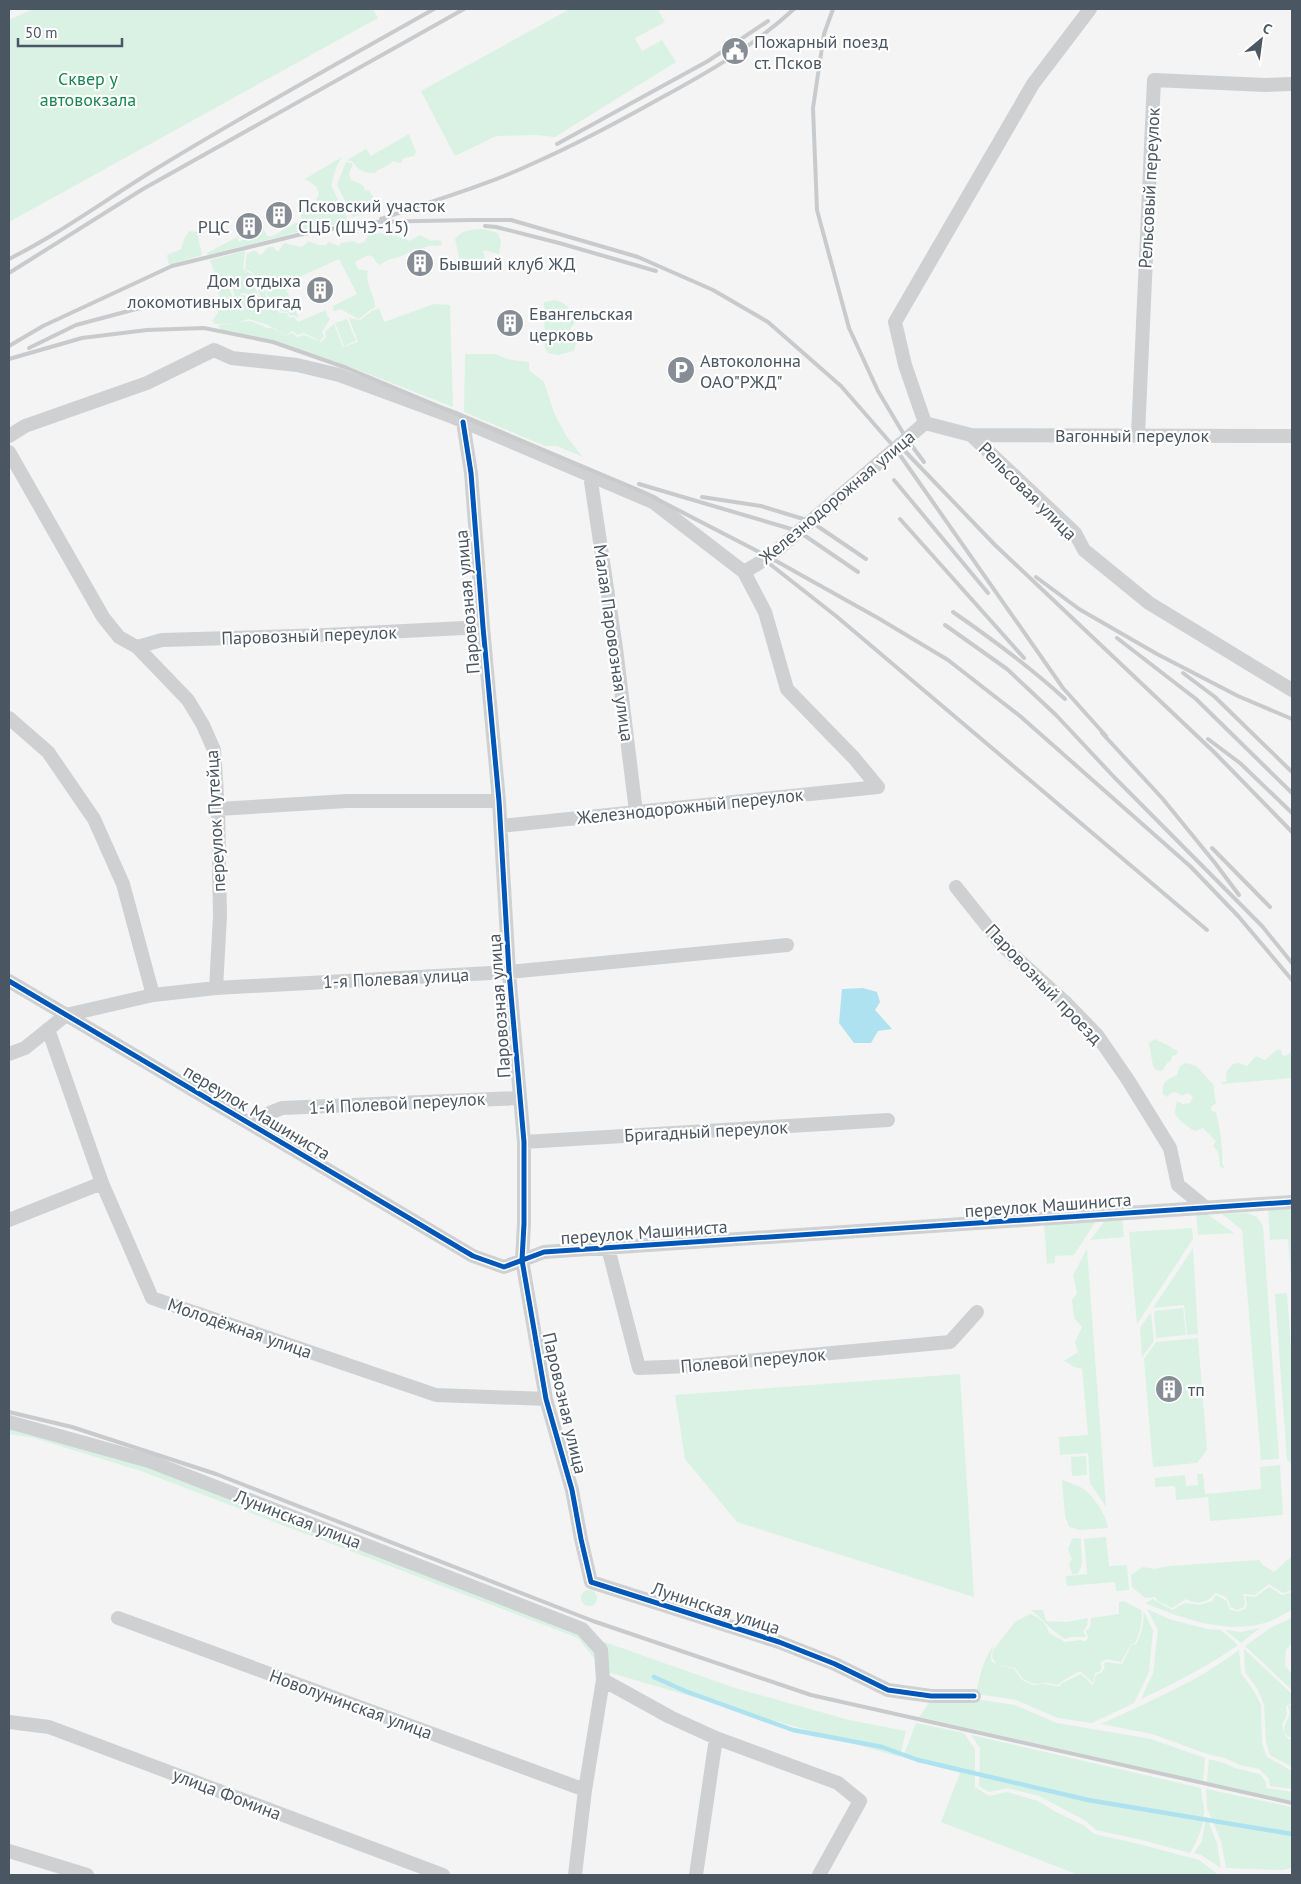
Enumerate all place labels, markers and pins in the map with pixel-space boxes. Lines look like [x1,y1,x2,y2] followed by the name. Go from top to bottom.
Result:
[754,30,889,74] place label: Пожарный поезд ст. Псков
[720,36,750,66] public building icon: Пожарный поезд ст. Псков
[298,194,446,238] place label: Псковский участок СЦБ (ШЧЭ-15)
[264,200,294,230] building icon: Псковский участок СЦБ (ШЧЭ-15)
[234,211,264,241] building icon: РЦС
[198,215,230,238] place label: РЦС
[405,248,435,278] building icon: Бывший клуб ЖД
[439,252,576,275] place label: Бывший клуб ЖД
[127,269,301,313] place label: Дом отдыха локомотивных бригад
[305,275,335,305] building icon: Дом отдыха локомотивных бригад
[529,302,633,346] place label: Евангельская церковь
[495,308,525,338] building icon: Евангельская церковь
[700,349,801,393] place label: Автоколонна ОАО"РЖД"
[666,355,696,385] parking icon: Автоколонна ОАО"РЖД"
[1154,1374,1184,1404] building icon: тп
[1188,1378,1205,1401] place label: тп

